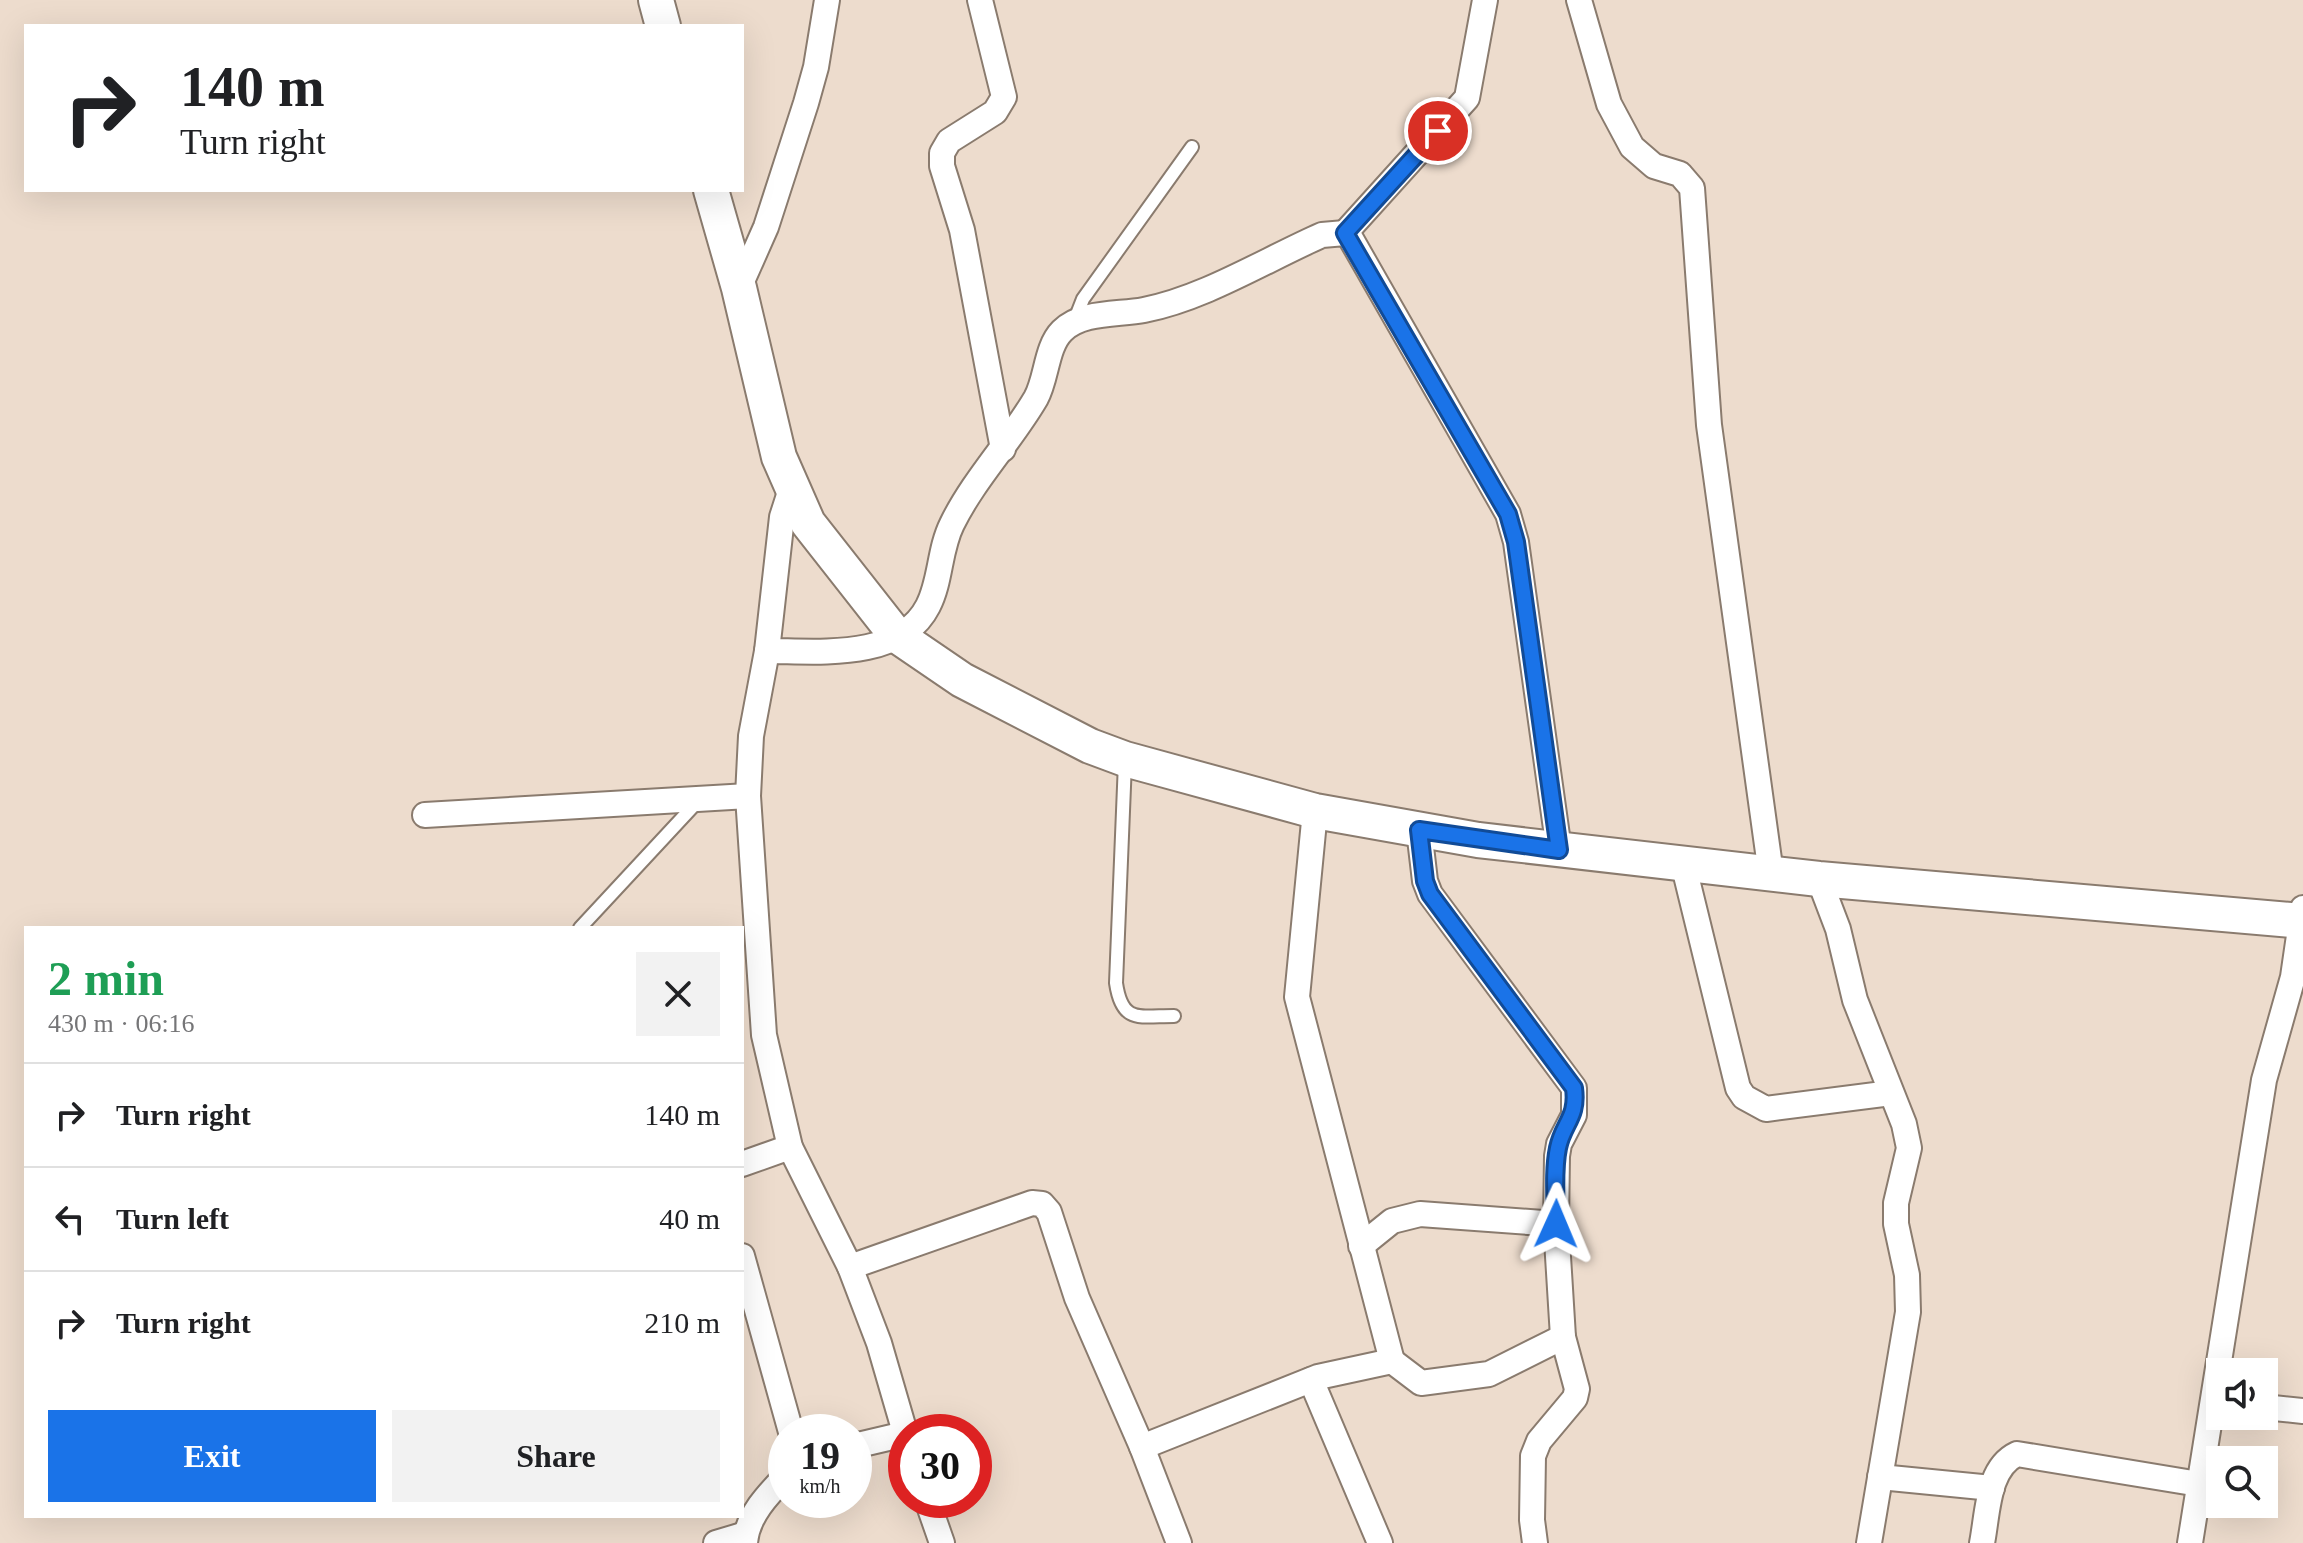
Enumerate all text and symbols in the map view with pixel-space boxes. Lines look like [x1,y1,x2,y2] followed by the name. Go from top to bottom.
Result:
[48,56,152,160] icon: right
[180,56,325,118] text: 140 m
[1404,97,1472,165] pin
[1416,109,1460,153] icon: arrive
[180,122,326,162] text: Turn right
[48,952,164,1005] text: 2 min
[636,952,720,1036] button: close
[48,1009,195,1038] text: 430 m · 06:16
[48,1093,92,1137] icon: right
[116,1098,251,1131] text: Turn right
[644,1098,720,1131] text: 140 m
[1514,1182,1598,1266] position arrow
[48,1197,92,1241] icon: left
[116,1202,229,1235] text: Turn left
[659,1202,720,1235] text: 40 m
[48,1301,92,1345] icon: right
[116,1306,251,1339] text: Turn right
[644,1306,720,1339] text: 210 m
[2206,1358,2278,1518] map controls
[2206,1358,2278,1430] button: sound
[48,1410,376,1502] button: Exit
[392,1410,720,1502] button: Share
[888,1414,992,1518] speed limit sign: 30
[800,1433,840,1478] text: 19
[2206,1446,2278,1518] button: search
[799,1475,841,1497] text: km/h

